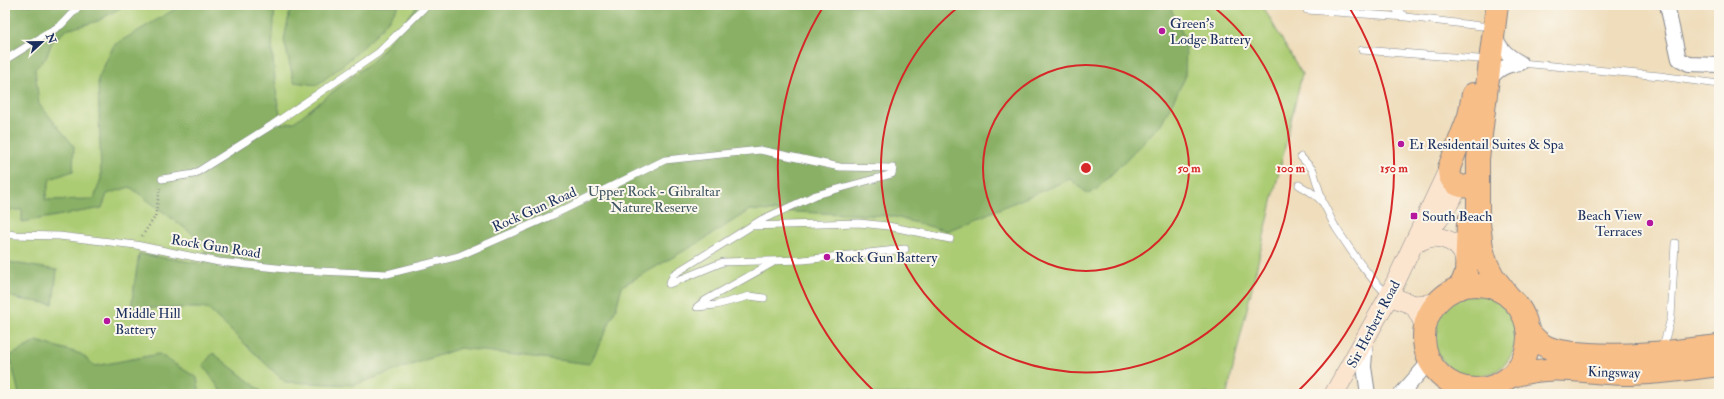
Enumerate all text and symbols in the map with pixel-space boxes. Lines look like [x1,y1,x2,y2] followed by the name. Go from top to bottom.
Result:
[1170,15,1252,49] place label: Green's Lodge Battery
[22,22,62,62] north arrow
[1157,26,1167,36] marker: Green's Lodge Battery
[43,31,59,47] text: N
[1409,136,1564,154] place label: E1 Residentail Suites & Spa
[1396,139,1406,149] marker: E1 Residentail Suites & Spa
[1079,161,1093,175] centre of rings
[1177,161,1201,176] text: 50 m
[1277,161,1306,176] text: 100 m
[1380,161,1408,176] text: 150 m
[489,183,579,236] street label: Rock Gun Road
[588,183,721,216] park label: Upper Rock - Gibraltar Nature Reserve
[1577,207,1642,240] place label: Beach View Terraces
[1422,208,1493,225] place label: South Beach
[1409,211,1419,221] marker: South Beach
[1645,218,1655,228] marker: Beach View Terraces
[170,231,262,262] street label: Rock Gun Road
[835,249,938,267] place label: Rock Gun Battery
[822,252,832,262] marker: Rock Gun Battery
[1343,277,1404,371] street label: Sir Herbert Road
[115,305,181,339] place label: Middle Hill Battery
[102,316,112,326] marker: Middle Hill Battery
[1587,363,1641,383] street label: Kingsway

